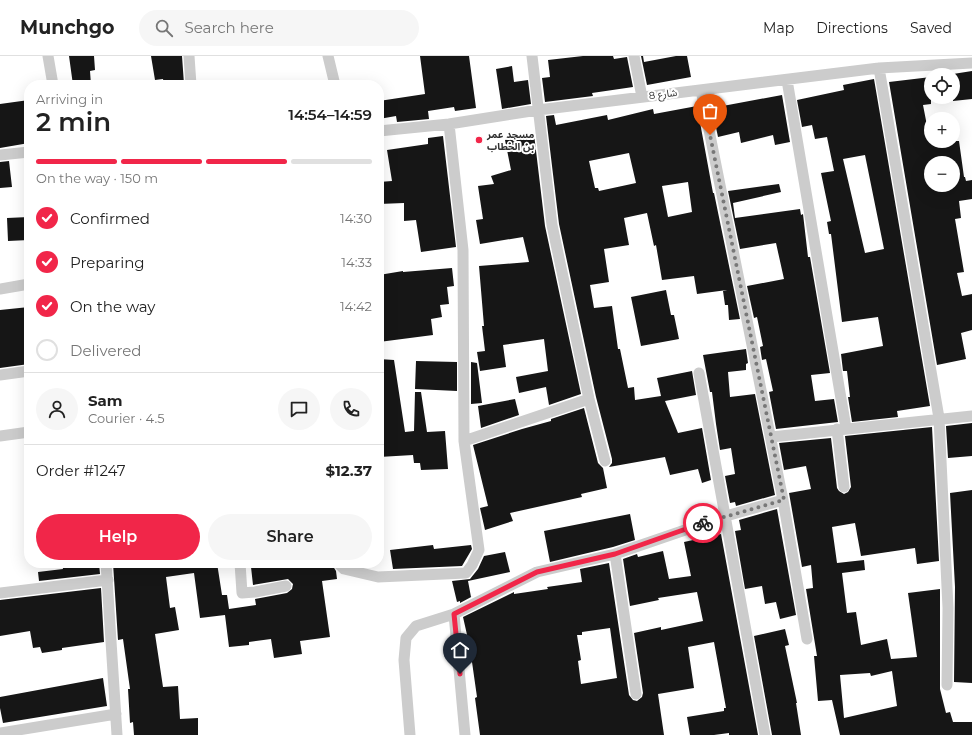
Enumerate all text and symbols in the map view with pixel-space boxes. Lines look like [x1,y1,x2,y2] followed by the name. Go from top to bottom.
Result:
[139,10,419,46] search box
[20,16,115,39] text: Munchgo
[153,17,175,39] icon: search
[185,18,274,37] text: Search here
[763,19,794,37] text: Map
[816,19,888,37] text: Directions
[910,19,952,37] text: Saved
[924,68,960,192] map controls
[924,68,960,104] button: locate
[648,86,678,103] street label: شارع 8
[36,91,103,107] text: Arriving in
[693,94,727,135] pin
[699,100,721,122] icon: bag
[288,105,372,124] text: 14:54–14:59
[36,106,111,138] text: 2 min
[924,112,960,148] button: +
[486,128,535,153] place label: مسجد عمر بن الخطاب
[474,135,484,145] marker: مسجد عمر بن الخطاب
[924,156,960,192] button: −
[36,170,158,186] text: On the way · 150 m
[36,207,58,229] icon: check
[70,209,150,228] text: Confirmed
[340,210,372,226] text: 14:30
[36,251,58,273] icon: check
[70,253,145,272] text: Preparing
[341,254,372,270] text: 14:33
[36,295,58,317] icon: check
[70,297,155,316] text: On the way
[340,298,372,314] text: 14:42
[70,341,142,360] text: Delivered
[36,388,78,430] button: person
[278,388,320,430] button: chat
[330,388,372,430] button: phone
[88,391,123,410] text: Sam
[88,410,165,426] text: Courier · 4.5
[36,461,126,480] text: Order #1247
[326,461,372,480] text: $12.37
[683,503,723,543] courier
[692,512,714,534] icon: bike
[36,514,200,560] button: Help
[208,514,372,560] button: Share
[443,633,477,674] pin
[449,639,471,661] icon: home

